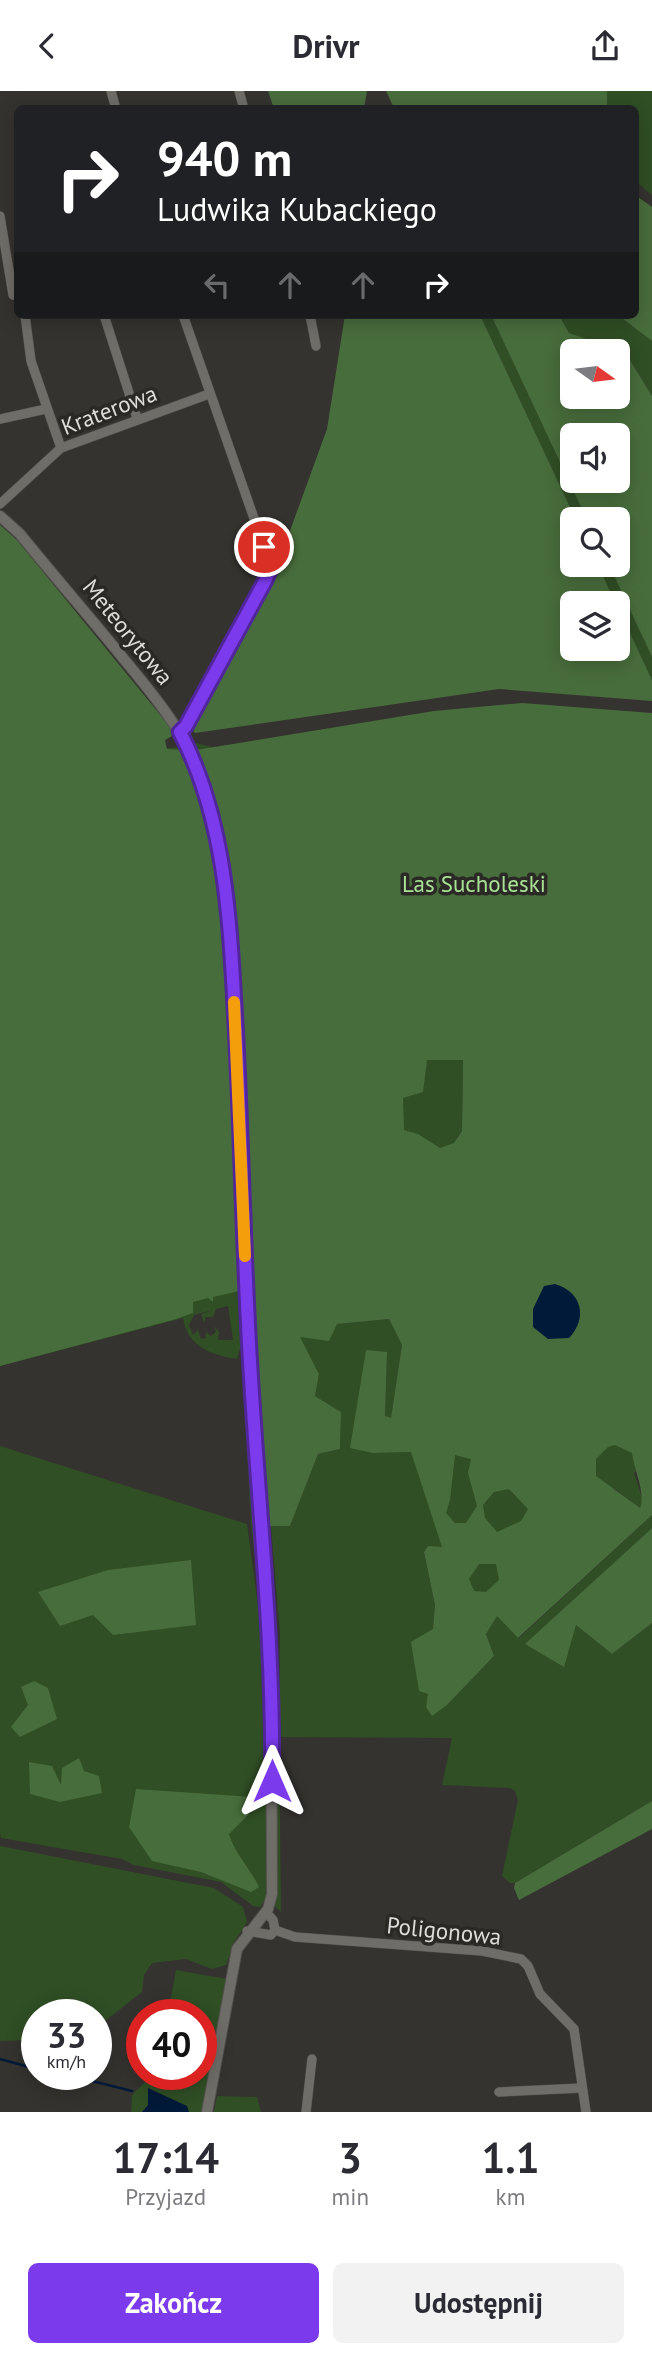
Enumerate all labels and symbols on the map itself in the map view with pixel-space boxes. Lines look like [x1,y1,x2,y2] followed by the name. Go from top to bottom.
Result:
[560,339,630,409] north arrow
[57,378,161,441] street label: Kraterowa
[234,517,294,577] pin
[77,573,180,690] street label: Meteorytowa
[402,869,546,898] park label: Las Sucholeski
[235,1744,309,1818] position arrow
[385,1910,503,1951] street label: Poligonowa
[126,1999,217,2090] speed limit sign: 40

